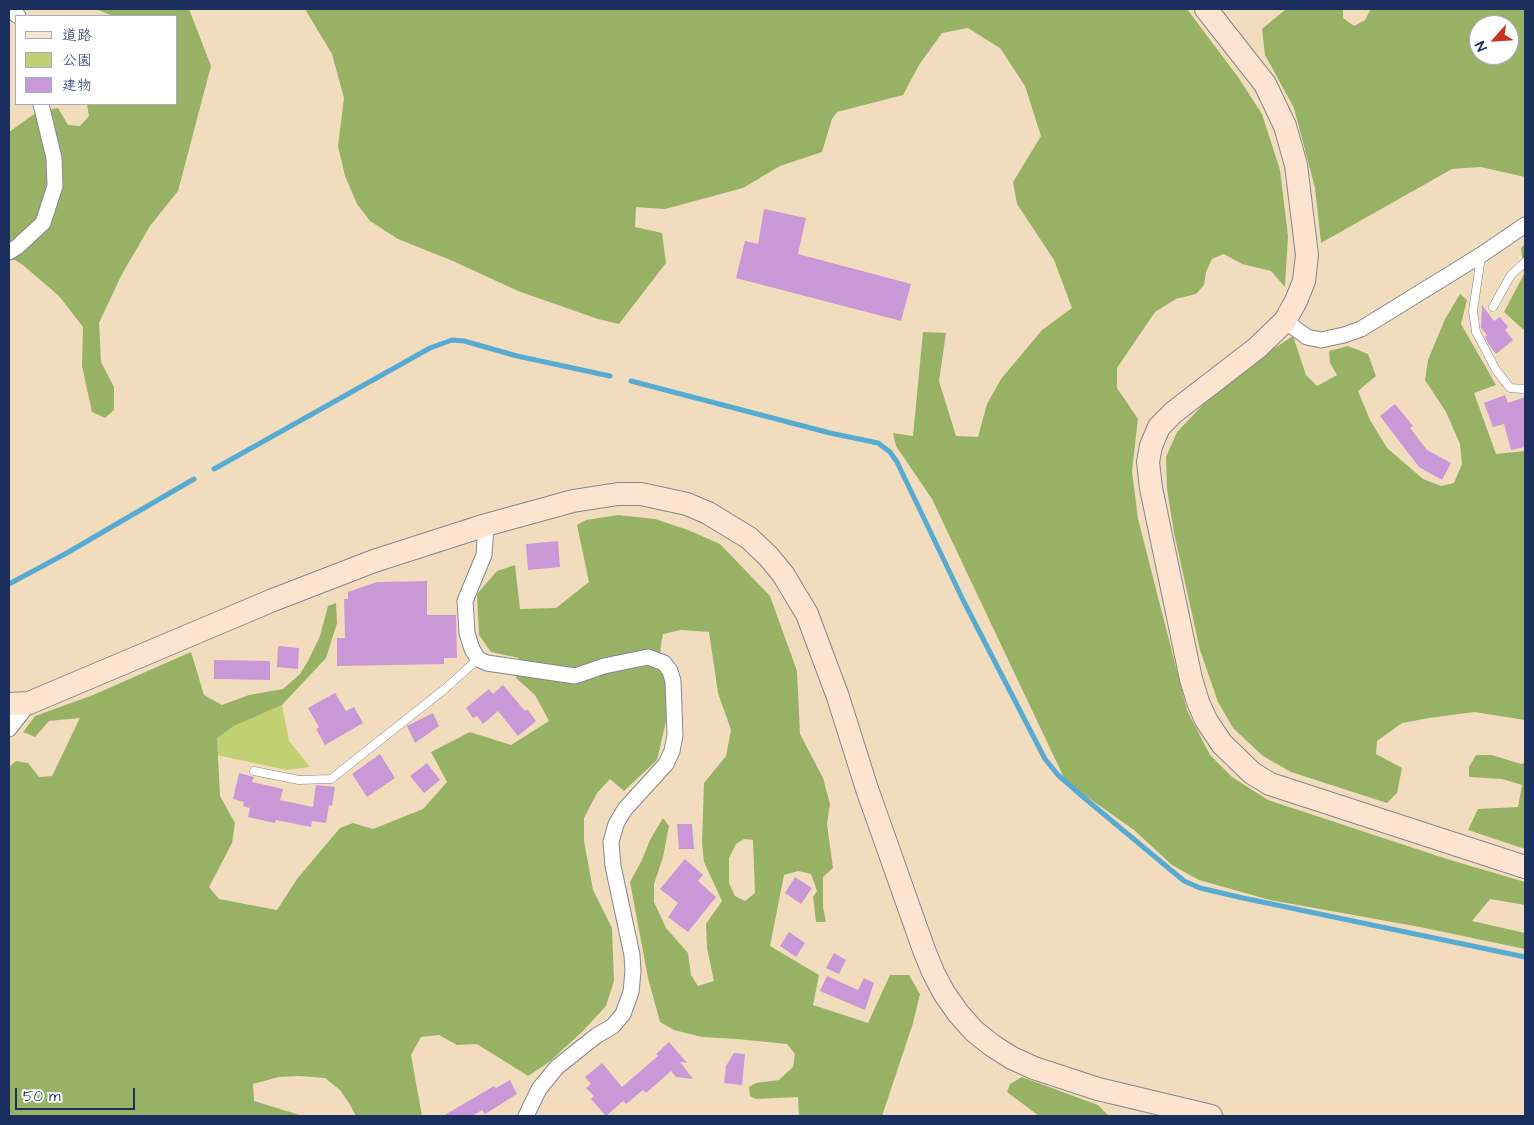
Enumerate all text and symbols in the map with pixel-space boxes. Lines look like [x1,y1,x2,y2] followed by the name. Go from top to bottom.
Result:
[15,15,178,105] legend
[1469,15,1519,65] north arrow
[62,25,92,46] text: 道路
[1471,38,1492,54] text: N
[62,50,92,71] text: 公園
[62,75,92,96] text: 建物
[18,1078,138,1110] scale bar
[23,1086,61,1107] text: 50 m

